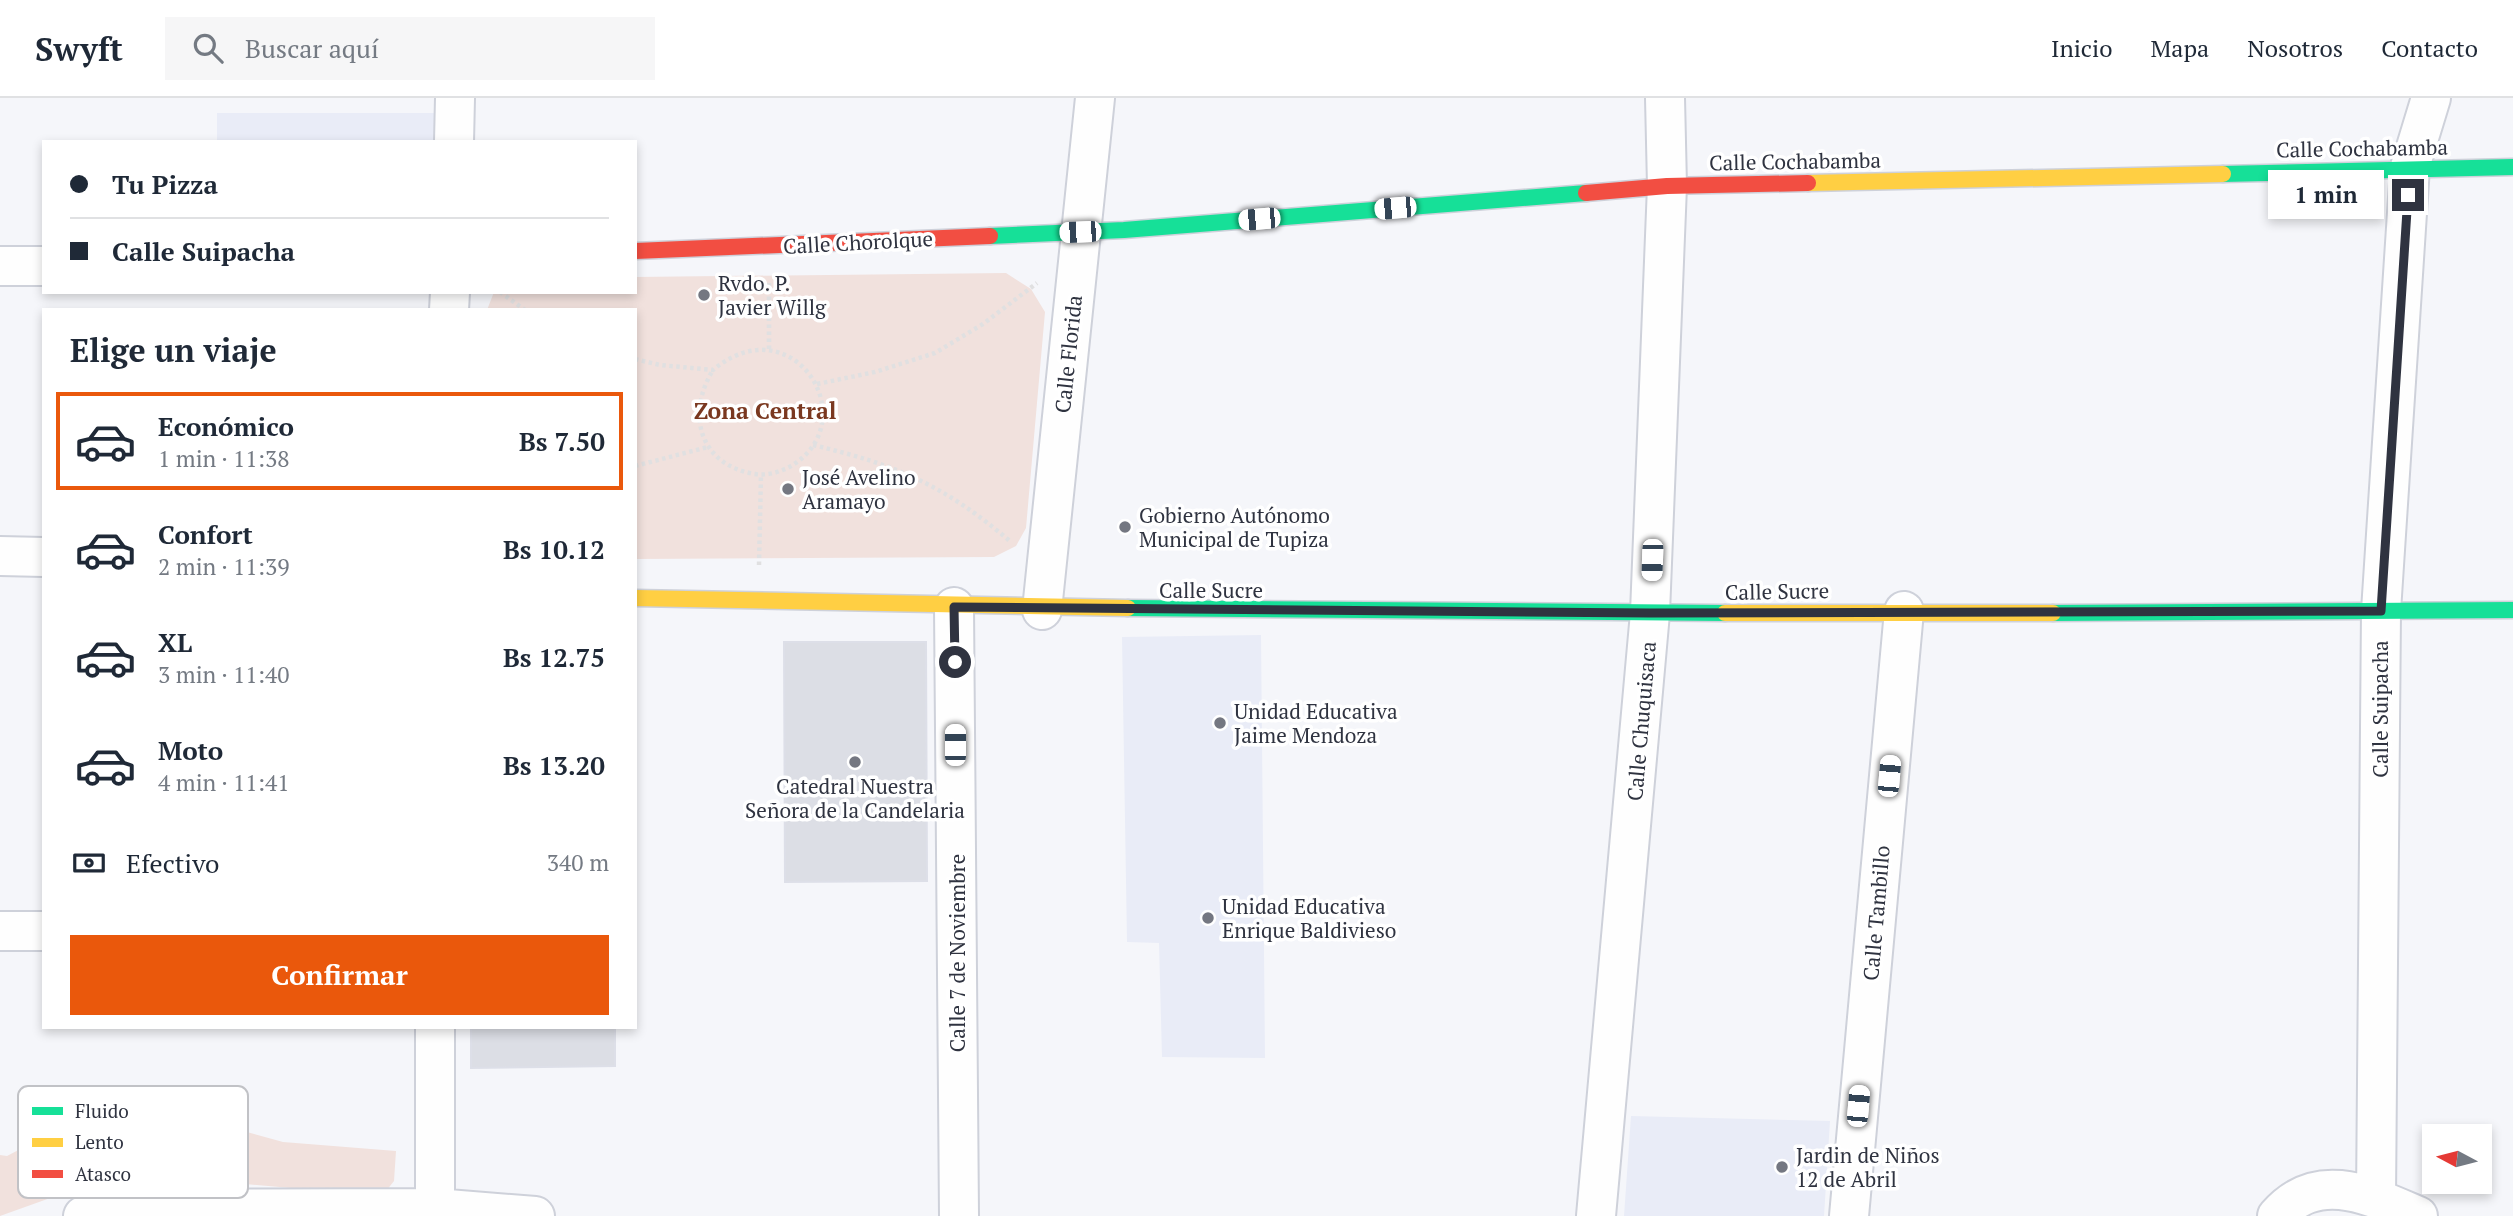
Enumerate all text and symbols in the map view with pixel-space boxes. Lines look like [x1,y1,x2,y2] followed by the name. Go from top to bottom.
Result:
[165,17,655,80] search box
[35,27,123,70] text: Swyft
[189,29,227,67] icon: search
[245,31,379,65] text: Buscar aquí
[2051,32,2113,64] text: Inicio
[2151,32,2209,64] text: Mapa
[2247,32,2343,64] text: Nosotros
[2381,32,2478,64] text: Contacto
[2276,132,2449,163] street label: Calle Cochabamba
[1709,145,1882,176] street label: Calle Cochabamba
[112,167,218,201] text: Tu Pizza
[2268,170,2384,220] callout: 1 min
[2295,179,2357,210] text: 1 min
[2392,179,2424,211] route end
[1374,196,1417,220] car
[1238,207,1281,231] car
[1059,221,1102,243] car
[782,224,934,260] street label: Calle Chorolque
[112,234,295,268] text: Calle Suipacha
[718,269,827,321] place label: Rvdo. P. Javier Willg
[696,287,712,303] marker: Rvdo. P. Javier Willg
[1048,293,1088,414] street label: Calle Florida
[70,329,277,371] text: Elige un viaje
[694,395,837,426] district label: Zona Central
[158,409,294,443] text: Económico
[74,410,137,473] icon: car
[519,424,605,458] text: Bs 7.50
[158,443,290,474] text: 1 min · 11:38
[802,463,916,515] place label: José Avelino Aramayo
[780,481,796,497] marker: José Avelino Aramayo
[1139,501,1330,553] place label: Gobierno Autónomo Municipal de Tupiza
[158,517,253,551] text: Confort
[74,518,137,581] icon: car
[1117,519,1133,535] marker: Gobierno Autónomo Municipal de Tupiza
[503,532,605,566] text: Bs 10.12
[1641,539,1664,581] car
[158,551,290,582] text: 2 min · 11:39
[1159,576,1263,604] street label: Calle Sucre
[1725,576,1829,606] street label: Calle Sucre
[158,625,192,659] text: XL
[74,626,137,689] icon: car
[503,640,605,674] text: Bs 12.75
[1620,640,1662,802] street label: Calle Chuquisaca
[2366,640,2394,778] street label: Calle Suipacha
[939,646,971,678] route start
[158,659,290,690] text: 3 min · 11:40
[1234,697,1398,749] place label: Unidad Educativa Jaime Mendoza
[1212,715,1228,731] marker: Unidad Educativa Jaime Mendoza
[945,724,966,766] car
[158,733,223,767] text: Moto
[74,734,137,797] icon: car
[503,748,605,782] text: Bs 13.20
[847,754,863,770] marker: Catedral Nuestra Señora de la Candelaria
[1877,754,1902,798] car
[158,767,290,798] text: 4 min · 11:41
[745,772,965,824] place label: Catedral Nuestra Señora de la Candelaria
[70,844,108,882] icon: cash
[1856,844,1896,982] street label: Calle Tambillo
[126,846,219,880] text: Efectivo
[547,847,609,878] text: 340 m
[943,854,971,1052] street label: Calle 7 de Noviembre
[1222,892,1396,944] place label: Unidad Educativa Enrique Baldivieso
[1200,910,1216,926] marker: Unidad Educativa Enrique Baldivieso
[70,935,609,1015] button: Confirmar
[1846,1084,1871,1128] car
[18,1086,248,1198] legend
[75,1098,129,1123] text: Fluido
[2422,1124,2492,1194] north arrow
[2422,1124,2492,1194] map controls
[75,1129,124,1154] text: Lento
[1796,1141,1940,1193] place label: Jardin de Niños 12 de Abril
[1774,1159,1790,1175] marker: Jardin de Niños 12 de Abril
[75,1161,131,1186] text: Atasco

